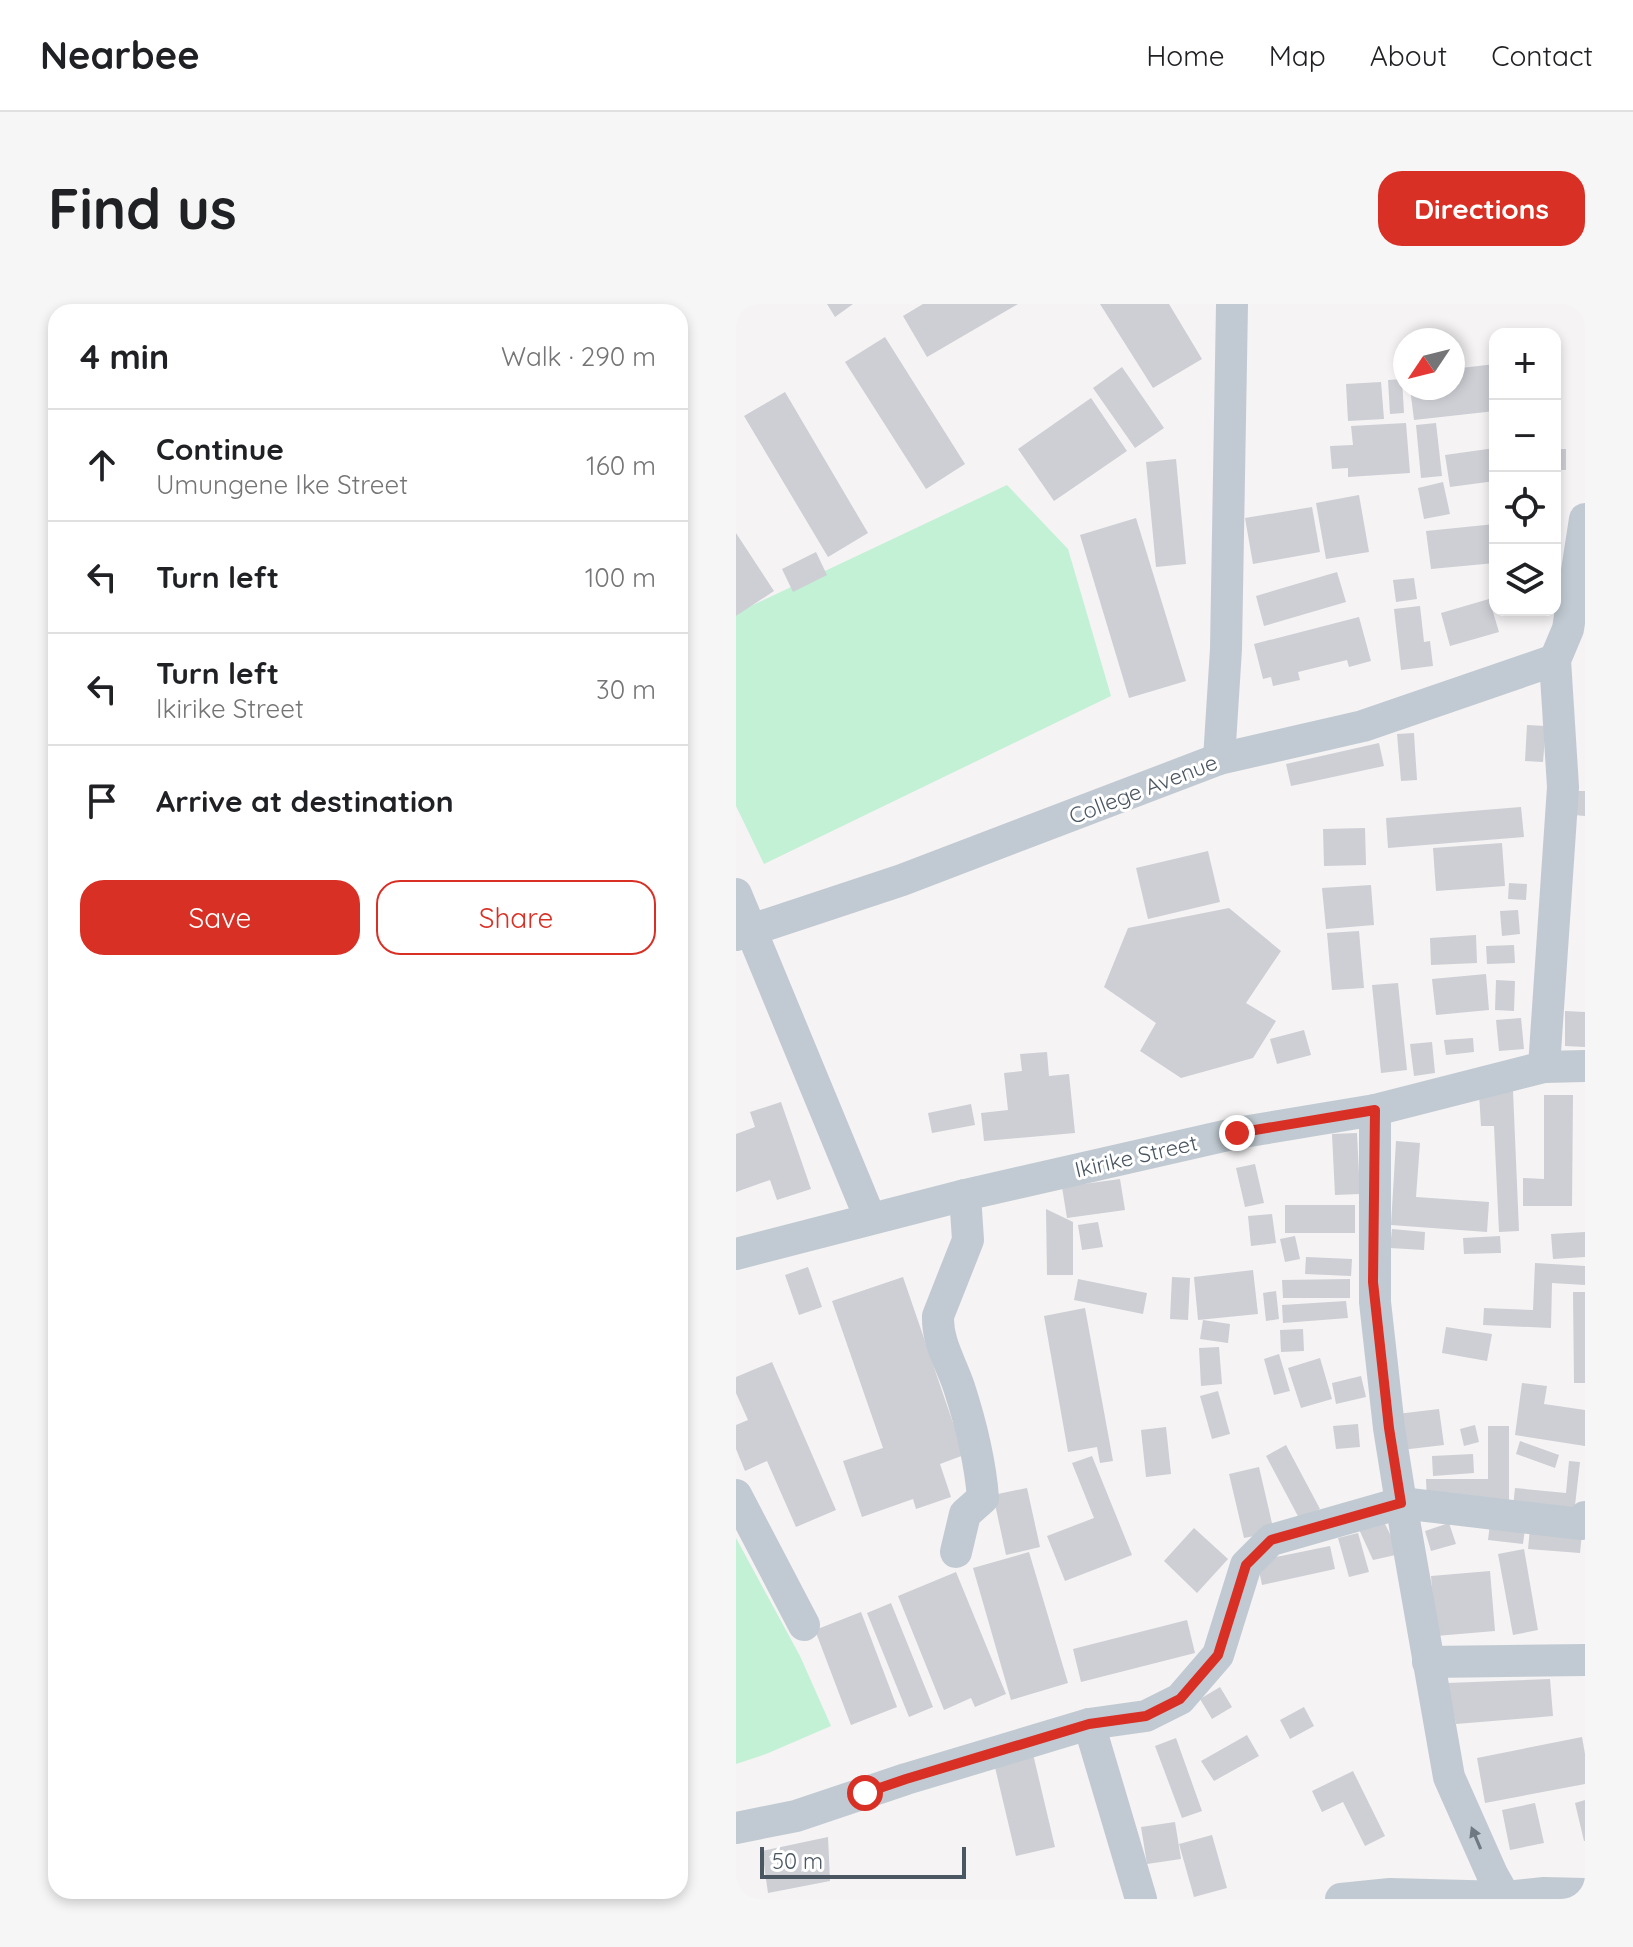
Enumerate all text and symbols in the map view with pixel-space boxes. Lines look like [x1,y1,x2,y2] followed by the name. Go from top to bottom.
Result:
[40,31,200,79] text: Nearbee
[1146,38,1225,73] text: Home
[1269,38,1326,73] text: Map
[1370,38,1447,73] text: About
[1491,38,1593,73] text: Contact
[1378,171,1585,246] button: Directions
[48,173,237,243] text: Find us
[1393,328,1465,400] north arrow
[1489,328,1561,616] map controls
[1489,328,1561,400] button: +
[80,335,169,378] text: 4 min
[501,340,656,373] text: Walk · 290 m
[1489,400,1561,472] button: −
[156,430,284,468] text: Continue
[80,443,124,487] icon: ahead
[586,449,656,482] text: 160 m
[156,468,408,501] text: Umungene Ike Street
[1489,472,1561,544] button: locate
[1489,544,1561,616] button: layers
[80,555,124,599] icon: left
[156,558,279,596] text: Turn left
[585,561,656,594] text: 100 m
[156,654,279,692] text: Turn left
[80,667,124,711] icon: left
[596,673,656,706] text: 30 m
[156,692,304,725] text: Ikirike Street
[1065,748,1221,830] street label: College Avenue
[80,779,124,823] icon: arrive
[156,782,454,820] text: Arrive at destination
[80,880,360,955] button: Save
[376,880,656,955] button: Share
[1219,1115,1255,1151] route end
[1072,1128,1200,1184] street label: Ikirike Street
[847,1775,883,1811] route start
[1469,1826,1483,1849] one-way arrow
[760,1843,966,1879] scale bar
[772,1847,823,1875] text: 50 m

